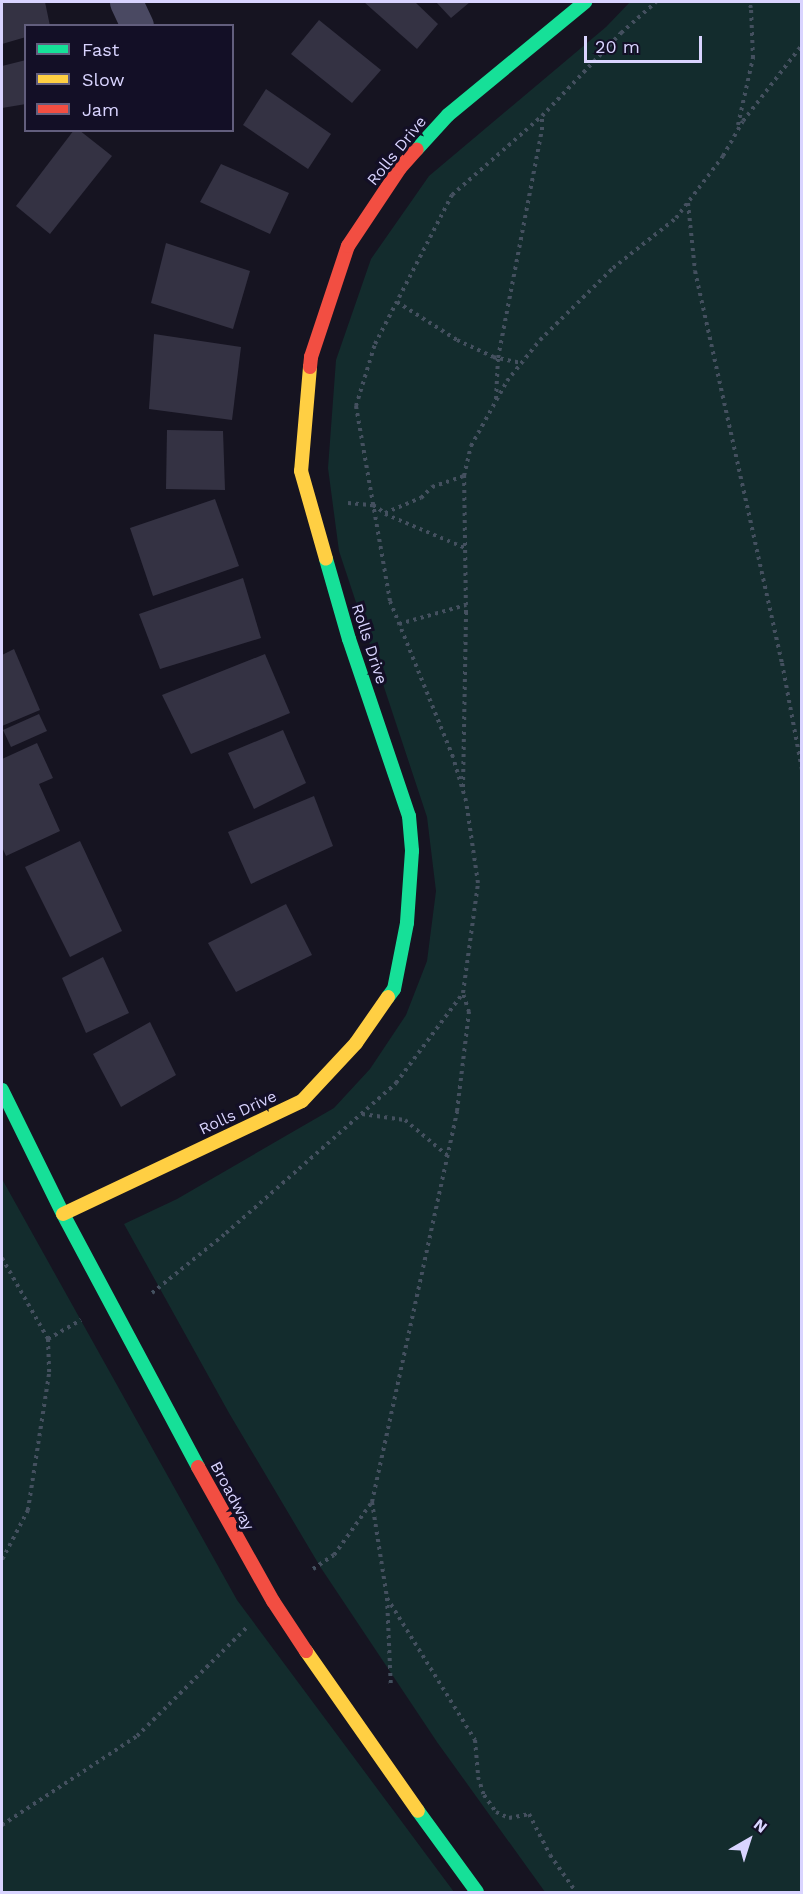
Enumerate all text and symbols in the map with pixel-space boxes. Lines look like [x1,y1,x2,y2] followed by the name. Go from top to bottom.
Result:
[24,24,234,132] legend
[587,24,706,62] scale bar
[595,36,640,57] text: 20 m
[82,39,119,60] text: Fast
[82,69,125,90] text: Slow
[82,99,119,120] text: Jam
[363,113,431,189] street label: Rolls Drive
[347,601,391,687] street label: Rolls Drive
[196,1087,280,1139] street label: Rolls Drive
[206,1458,258,1534] street label: Broadway
[719,1810,779,1870] north arrow
[750,1815,771,1837] text: N

